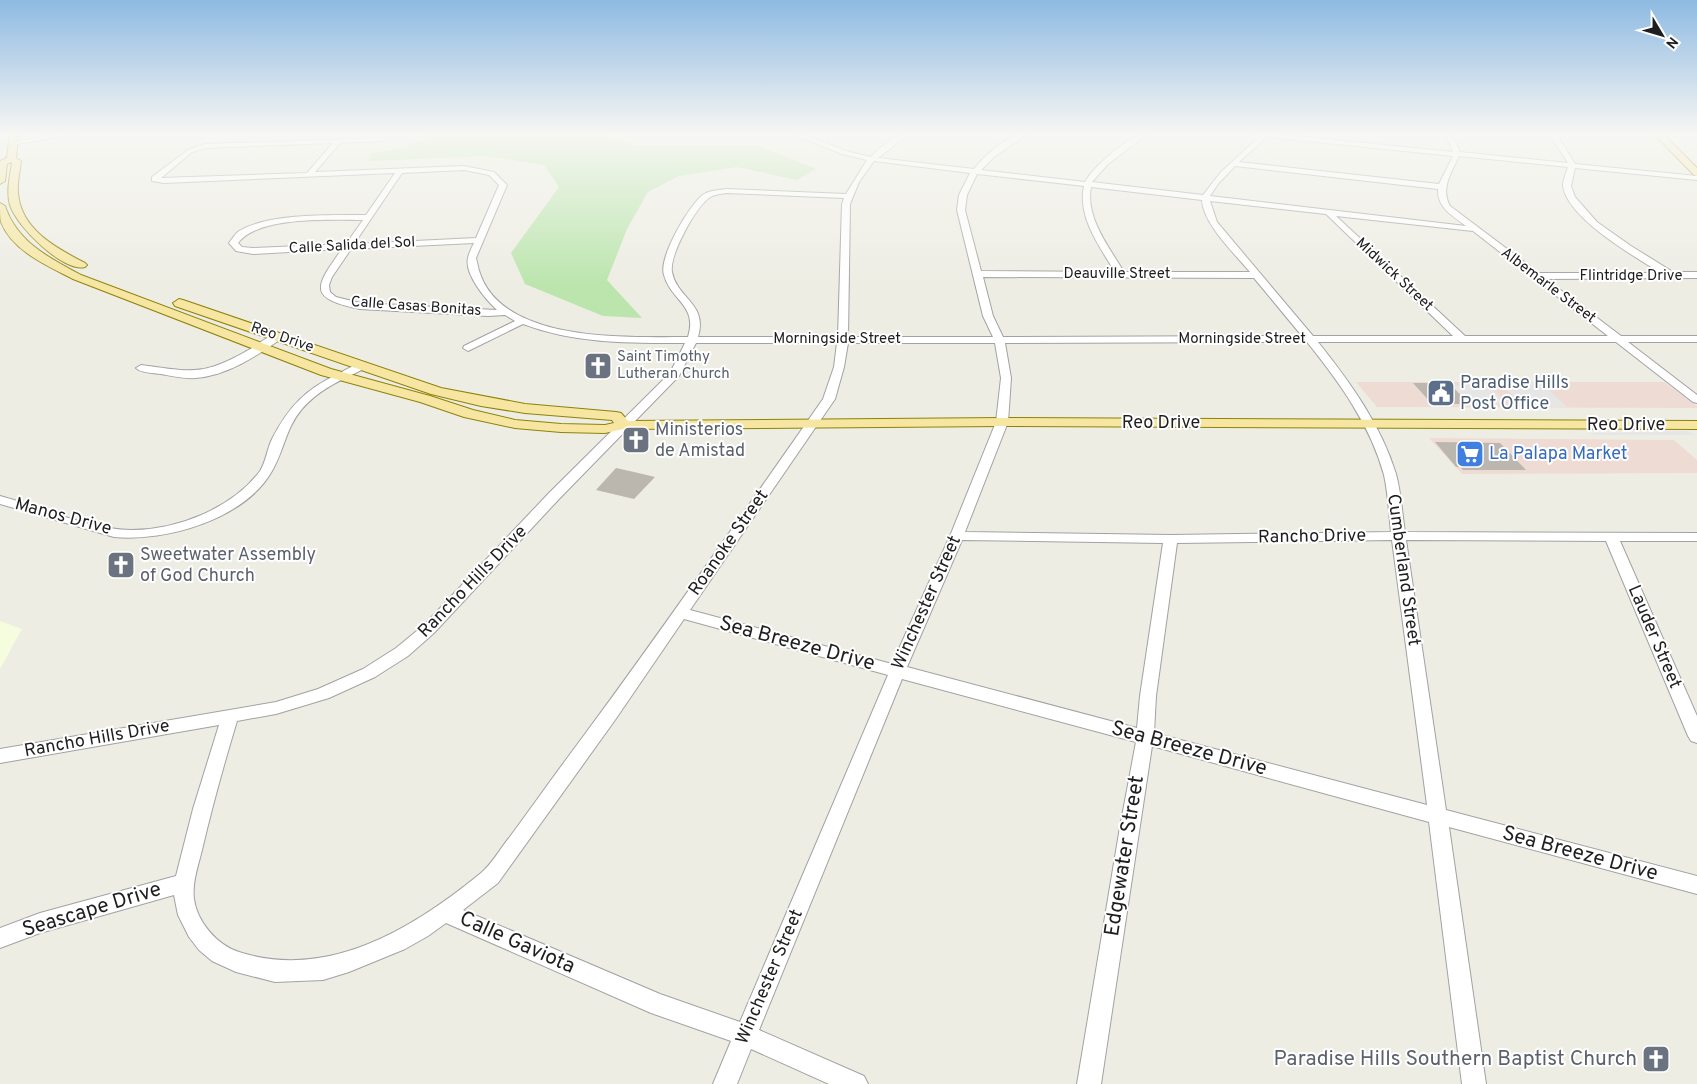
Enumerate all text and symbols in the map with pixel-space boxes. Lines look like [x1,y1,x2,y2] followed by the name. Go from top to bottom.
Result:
[1637,10,1687,60] north arrow
[1661,33,1681,51] text: N
[288,233,416,259] street label: Calle Salida del Sol
[1351,234,1437,316] street label: Midwick Street
[1497,244,1599,328] street label: Albemarle Street
[1064,265,1170,284] street label: Deauville Street
[1580,267,1682,286] street label: Flintridge Drive
[350,293,482,321] street label: Calle Casas Bonitas
[248,318,316,358] street label: Reo Drive
[773,330,901,349] street label: Morningside Street
[1178,330,1306,349] street label: Morningside Street
[617,348,730,384] place label: Saint Timothy Lutheran Church
[583,351,613,381] church icon: Saint Timothy Lutheran Church
[1460,372,1569,416] place label: Paradise Hills Post Office
[1426,378,1456,408] public building icon: Paradise Hills Post Office
[1122,412,1200,435] street label: Reo Drive
[1587,414,1665,437] street label: Reo Drive
[655,419,745,463] place label: Ministerios de Amistad
[621,425,651,455] church icon: Ministerios de Amistad
[1455,439,1485,469] supermarket icon: La Palapa Market
[1489,443,1628,466] place label: La Palapa Market
[684,485,774,601] street label: Roanoke Street
[12,493,114,541] street label: Manos Drive
[1381,493,1425,647] street label: Cumberland Street
[413,521,533,643] street label: Rancho Hills Drive
[1258,525,1366,549] street label: Rancho Drive
[887,532,967,674] street label: Winchester Street
[140,544,316,588] place label: Sweetwater Assembly of God Church
[106,550,136,580] church icon: Sweetwater Assembly of God Church
[1622,582,1686,692] street label: Lauder Street
[716,610,878,678] street label: Sea Breeze Drive
[22,715,172,763] street label: Rancho Hills Drive
[1108,715,1270,783] street label: Sea Breeze Drive
[1099,774,1151,938] street label: Edgewater Street
[1499,820,1661,888] street label: Sea Breeze Drive
[19,876,165,944] street label: Seascape Drive
[455,906,579,980] street label: Calle Gaviota
[731,906,809,1048] street label: Winchester Street
[1641,1044,1671,1074] church icon: Paradise Hills Southern Baptist Church
[1274,1046,1637,1073] place label: Paradise Hills Southern Baptist Church

